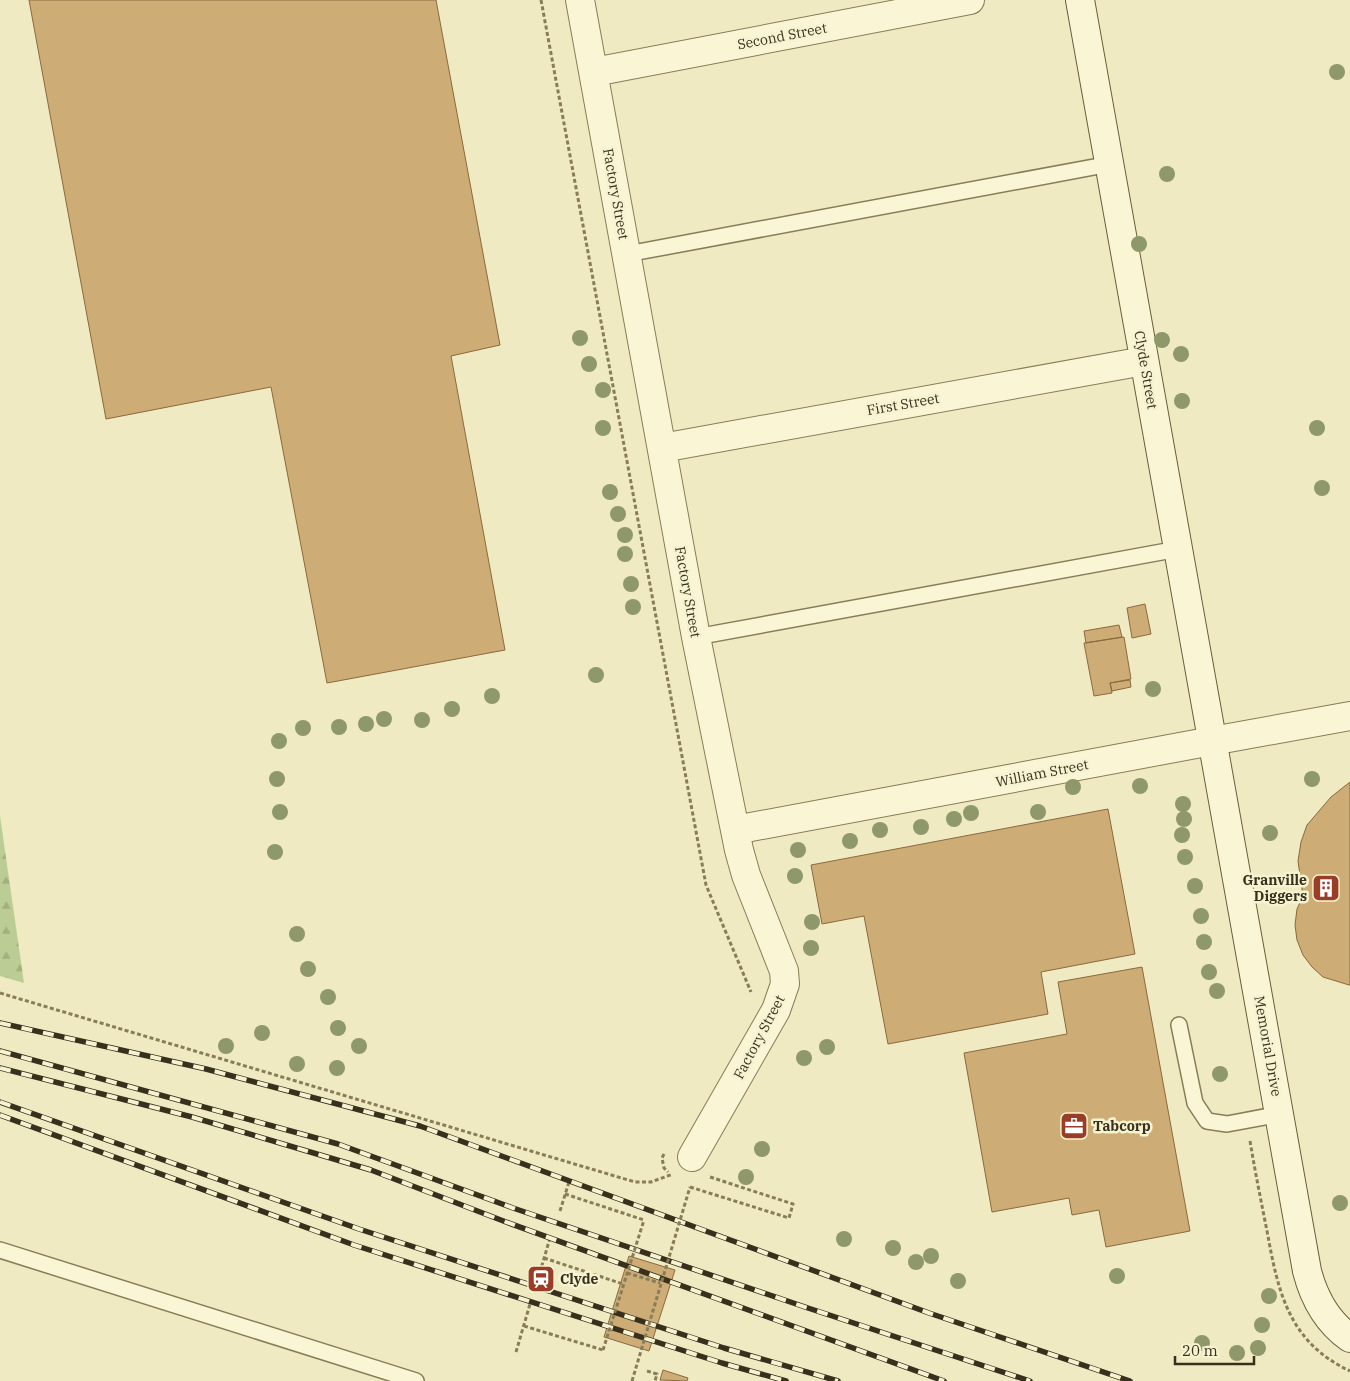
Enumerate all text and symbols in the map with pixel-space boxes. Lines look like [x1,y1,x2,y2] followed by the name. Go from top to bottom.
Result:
[736,18,828,53] street label: Second Street
[599,147,633,241] street label: Factory Street
[1130,329,1162,411] street label: Clyde Street
[865,389,941,419] street label: First Street
[671,545,705,639] street label: Factory Street
[994,755,1090,791] street label: William Street
[1243,871,1307,905] place label: Granville Diggers
[1311,873,1341,903] building icon: Granville Diggers
[729,992,789,1082] street label: Factory Street
[1250,994,1286,1098] street label: Memorial Drive
[1059,1111,1089,1141] office icon: Tabcorp
[1093,1117,1151,1135] place label: Tabcorp
[526,1264,556,1294] station icon: Clyde
[560,1270,598,1288] place label: Clyde
[1175,1334,1254,1366] scale bar
[1182,1341,1218,1360] text: 20 m

